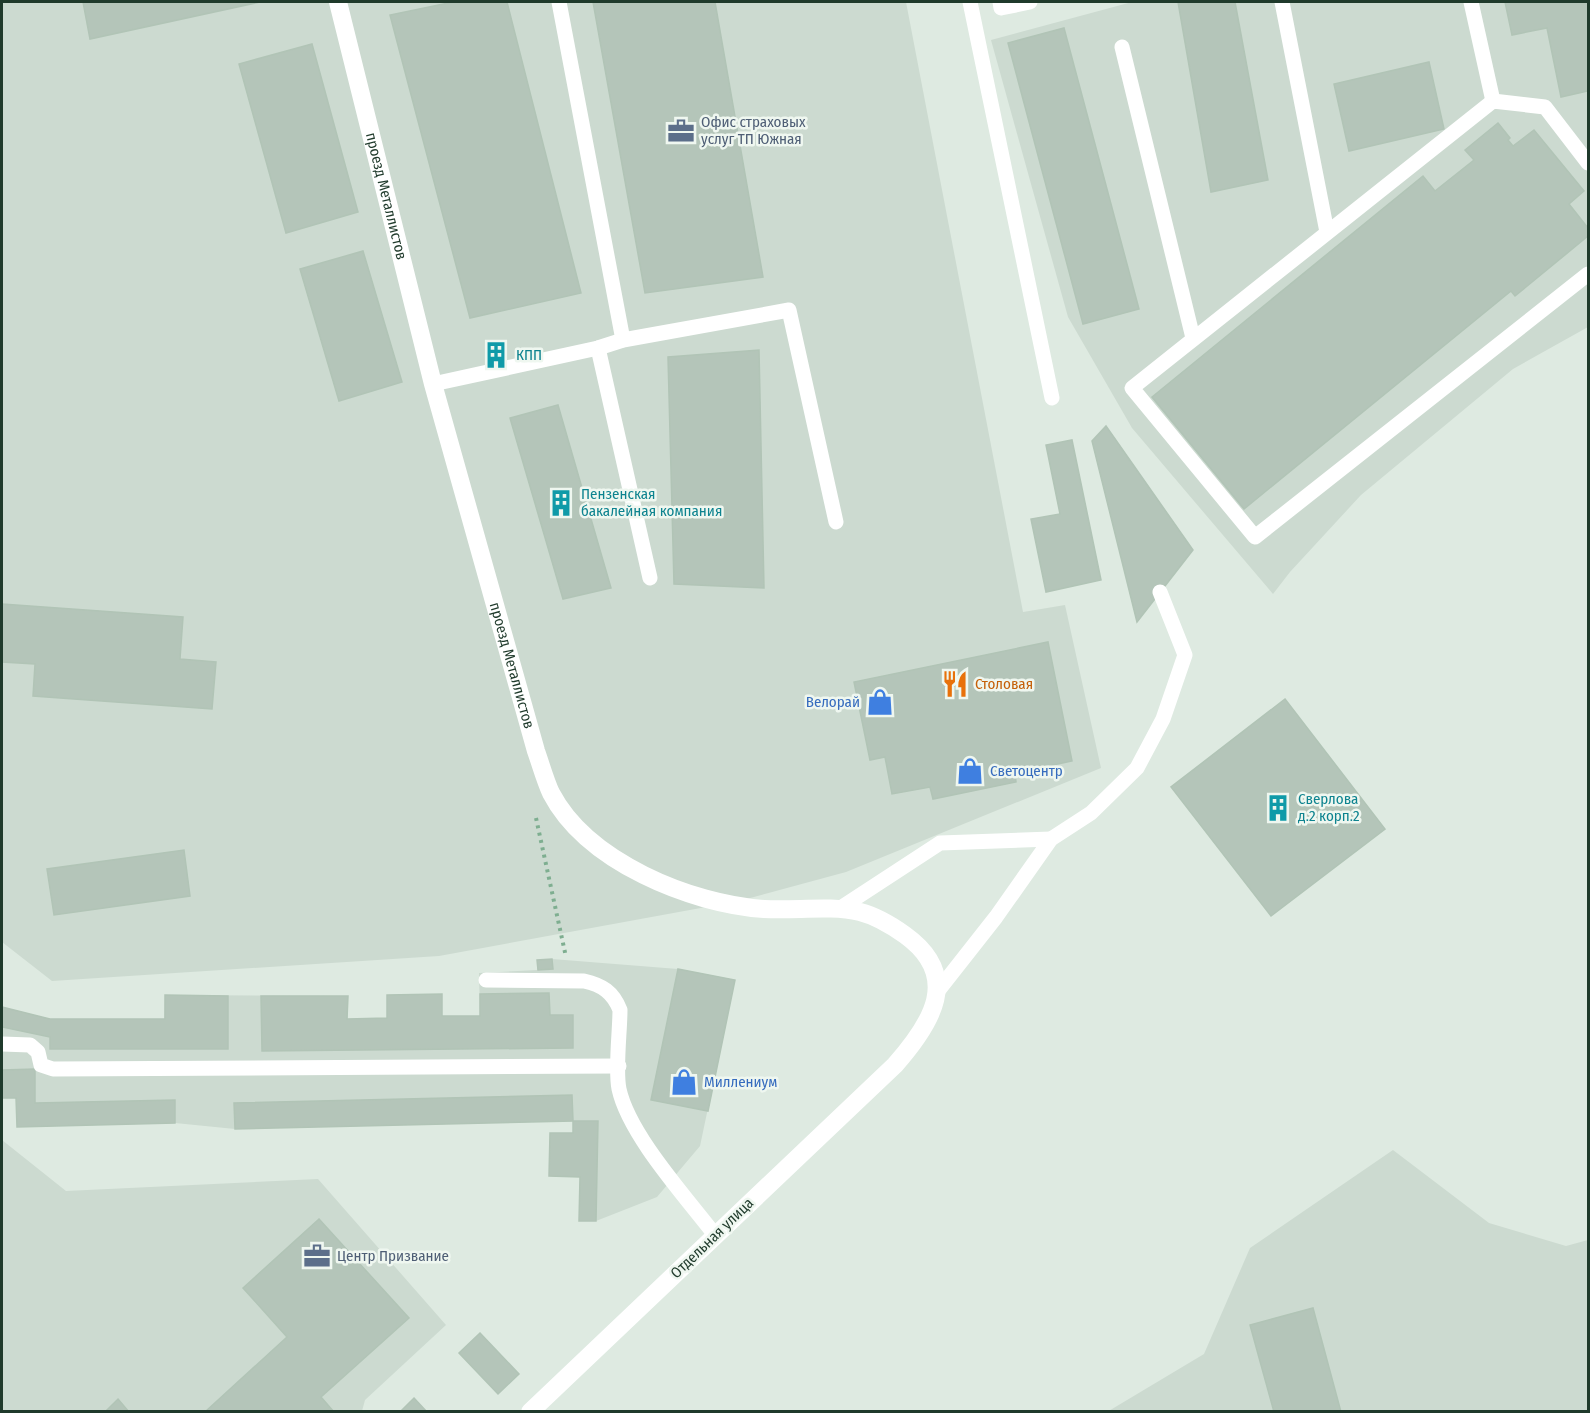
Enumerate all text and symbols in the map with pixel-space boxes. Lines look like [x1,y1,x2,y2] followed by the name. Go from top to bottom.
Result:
[701,113,806,148] place label: Офис страховых услуг ТП Южная
[666,116,696,146] office icon: Офис страховых услуг ТП Южная
[362,131,411,261] street label: проезд Металлистов
[481,340,511,370] building icon: КПП
[516,346,542,364] place label: КПП
[581,485,722,520] place label: Пензенская бакалейная компания
[546,488,576,518] building icon: Пензенская бакалейная компания
[486,600,538,731] street label: проезд Металлистов
[940,669,970,699] restaurant icon: Столовая
[975,675,1033,693] place label: Столовая
[865,687,895,717] shop icon: Велорай
[806,693,860,711] place label: Велорай
[955,756,985,786] shop icon: Светоцентр
[990,762,1063,780] place label: Светоцентр
[1298,790,1360,825] place label: Сверлова д.2 корп.2
[1263,793,1293,823] building icon: Сверлова д.2 корп.2
[669,1067,699,1097] shop icon: Миллениум
[704,1073,777,1091] place label: Миллениум
[667,1194,757,1282] street label: Отдельная улица
[302,1241,332,1271] office icon: Центр Призвание
[337,1247,449,1265] place label: Центр Призвание

